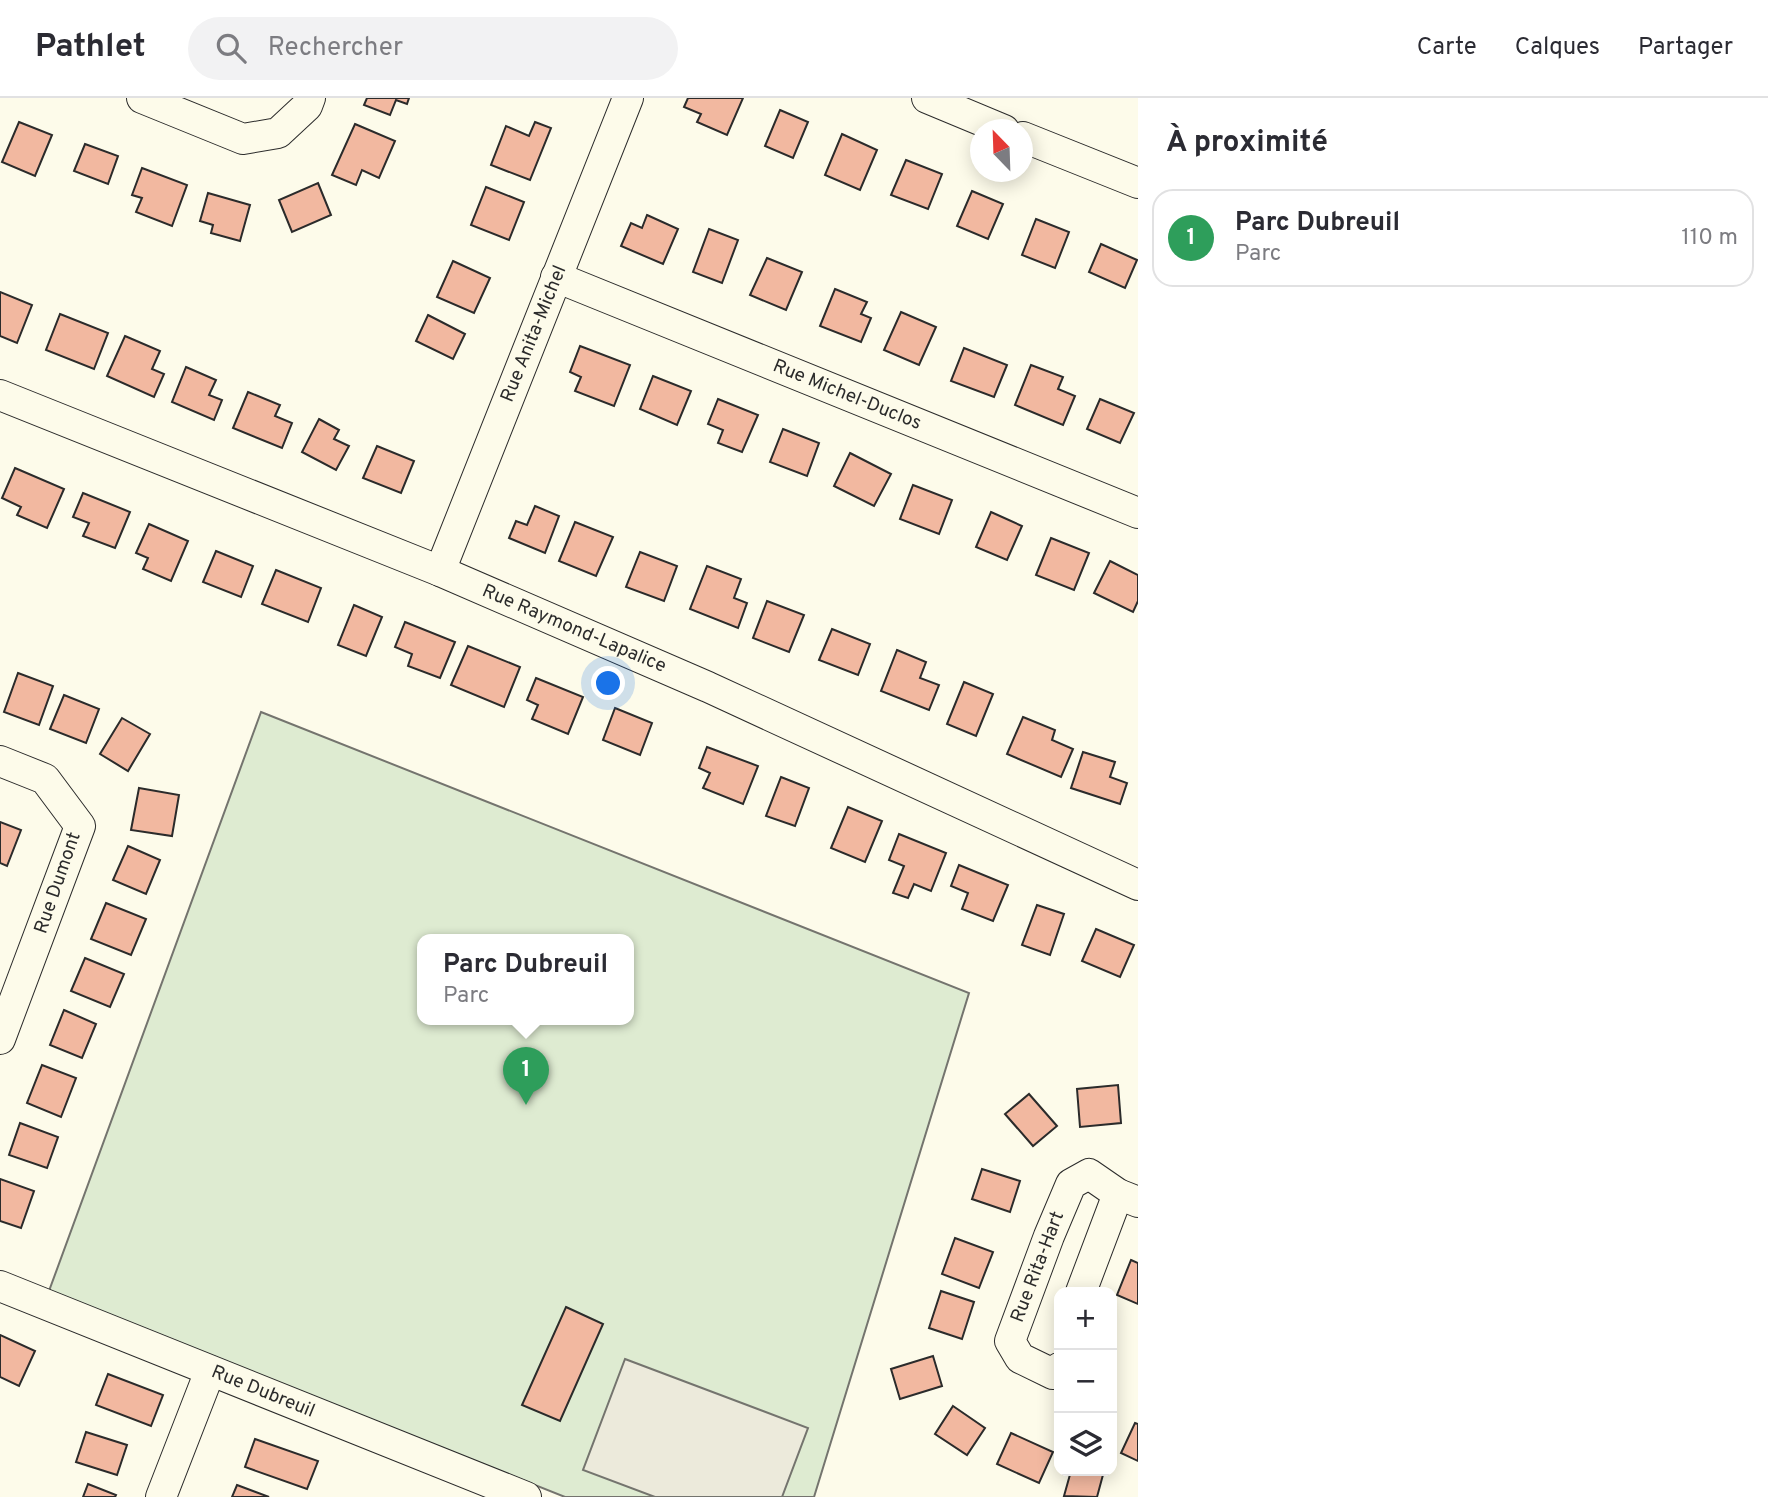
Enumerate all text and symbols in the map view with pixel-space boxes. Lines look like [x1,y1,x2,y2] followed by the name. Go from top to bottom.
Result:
[188,17,678,80] search box
[35,27,146,69] text: Pathlet
[212,29,250,67] icon: search
[268,32,403,65] text: Rechercher
[1417,33,1477,63] text: Carte
[1515,33,1600,63] text: Calques
[1638,33,1733,63] text: Partager
[970,119,1033,182] north arrow
[1166,125,1328,162] text: À proximité
[1235,207,1400,240] text: Parc Dubreuil
[1186,224,1196,253] text: 1
[1681,224,1738,253] text: 110 m
[1235,240,1281,269] text: Parc
[496,262,572,406] street label: Rue Anita-Michel
[769,354,925,436] street label: Rue Michel-Duclos
[478,579,670,679] street label: Rue Raymond-Lapalice
[591,666,625,700] your location
[29,829,87,937] street label: Rue Dumont
[417,934,634,1025] popup
[443,949,608,982] text: Parc Dubreuil
[443,982,489,1011] text: Parc
[503,1047,549,1105] pin: 1
[1006,1208,1070,1326] street label: Rue Rita-Hart
[1054,1287,1117,1476] map controls
[1054,1287,1117,1350] button: +
[1054,1350,1117,1413] button: −
[208,1360,318,1424] street label: Rue Dubreuil
[1054,1413,1117,1476] button: layers

